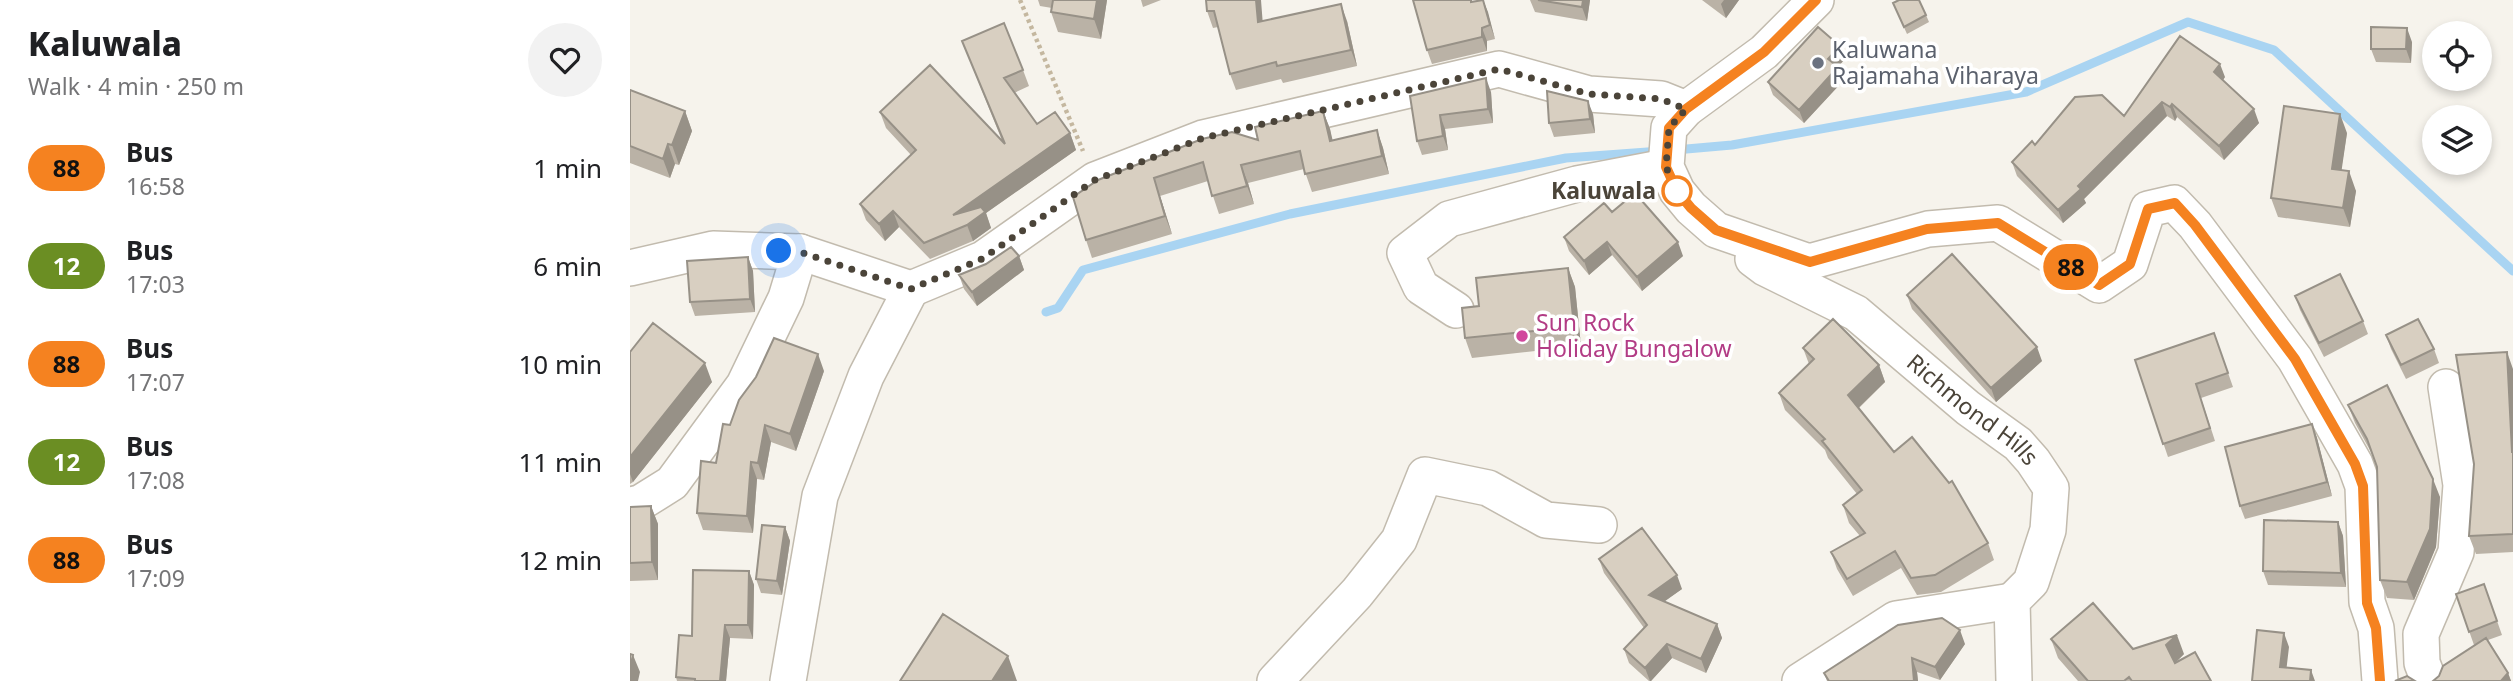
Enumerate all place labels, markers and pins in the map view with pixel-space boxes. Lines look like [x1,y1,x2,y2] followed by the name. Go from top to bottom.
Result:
[1832,33,2039,91] place label: Kaluwana Rajamaha Viharaya
[1810,55,1826,71] marker: Kaluwana Rajamaha Viharaya
[1551,174,1656,206] place label: Kaluwala
[1662,176,1692,206] marker: Kaluwala
[1536,306,1731,364] place label: Sun Rock Holiday Bungalow
[1514,328,1530,344] marker: Sun Rock Holiday Bungalow

